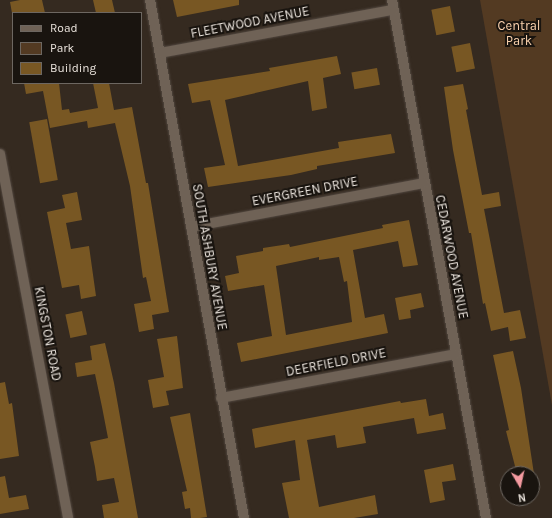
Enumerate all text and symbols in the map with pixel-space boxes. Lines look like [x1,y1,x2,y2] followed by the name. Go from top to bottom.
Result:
[189,4,311,42] street label: FLEETWOOD AVENUE
[12,12,142,84] legend
[498,19,540,50] park label: Central Park
[50,21,78,35] text: Road
[50,41,74,55] text: Park
[50,61,96,75] text: Building
[251,174,359,210] street label: EVERGREEN DRIVE
[188,183,230,331] street label: SOUTH ASHBURY AVENUE
[431,194,471,320] street label: CEDARWOOD AVENUE
[30,285,64,383] street label: KINGSTON ROAD
[285,346,387,380] street label: DEERFIELD DRIVE
[500,466,540,506] north arrow
[517,490,527,504] text: N

